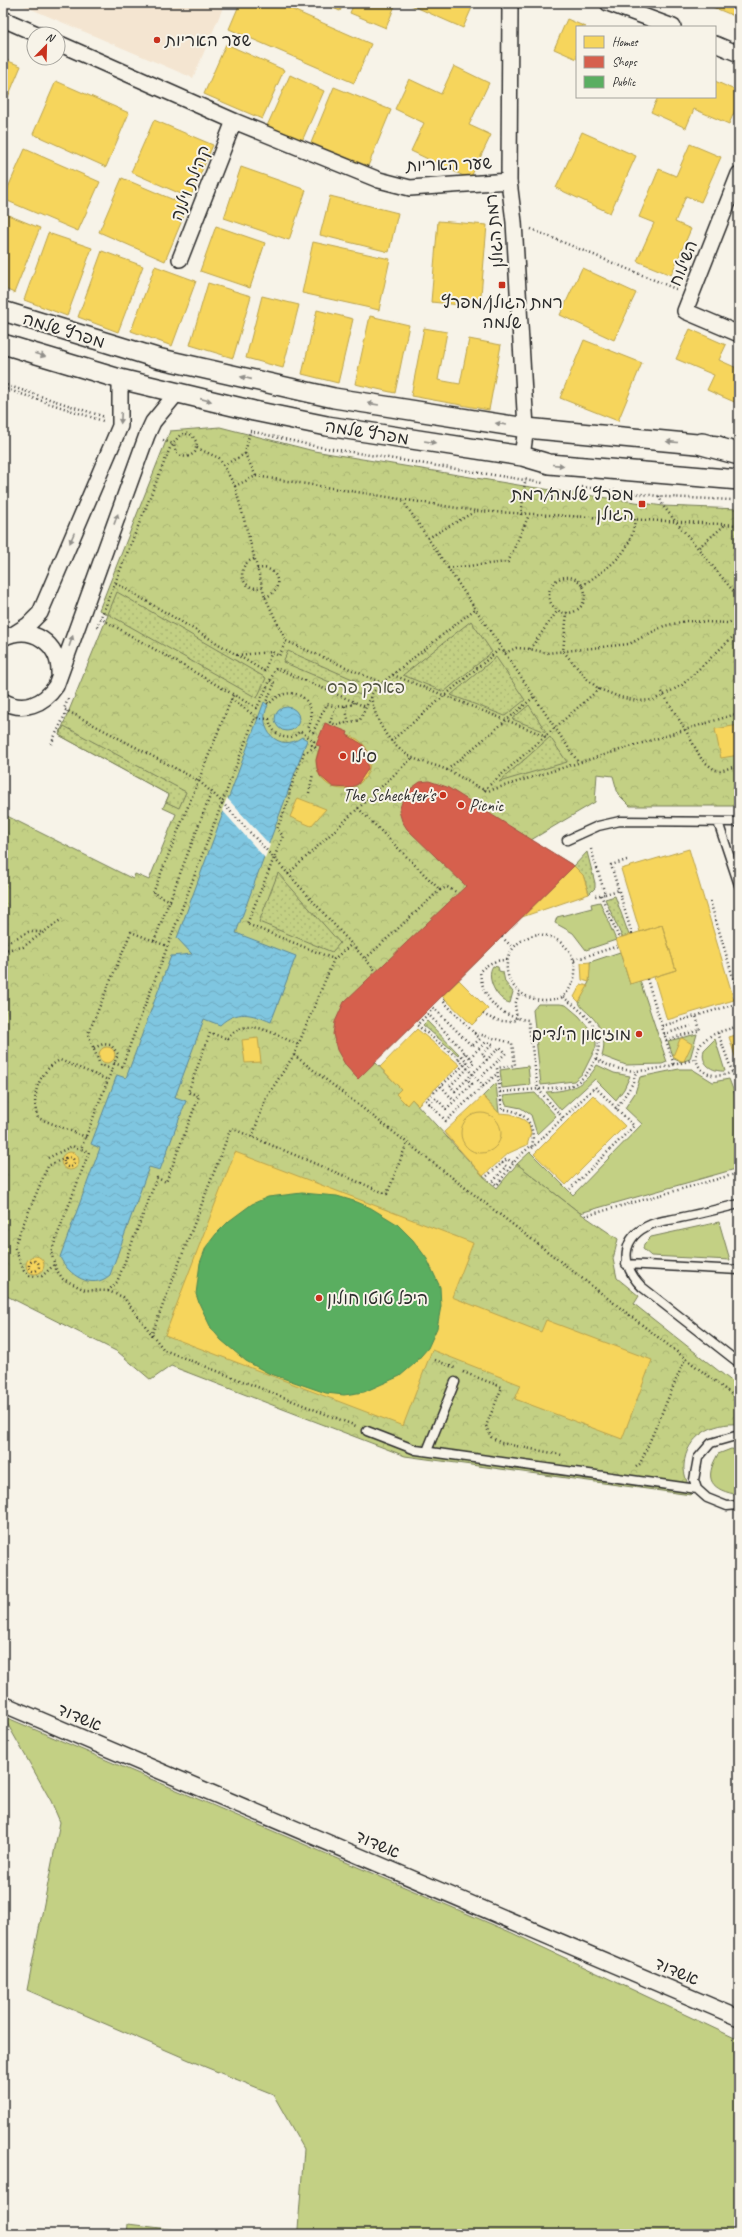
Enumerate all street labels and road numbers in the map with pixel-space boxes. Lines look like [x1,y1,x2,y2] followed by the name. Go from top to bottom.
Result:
[166,142,215,224] street label: קהילת וילנה
[405,152,493,177] street label: שער האריות
[481,193,508,269] street label: רמת הגולן
[665,237,702,289] street label: השילוח
[20,308,107,353] street label: מפרץ שלמה
[323,415,410,450] street label: מפרץ שלמה
[54,1699,105,1736] street label: אשדוד
[352,1826,403,1863] street label: אשדוד
[651,1953,702,1990] street label: אשדוד

